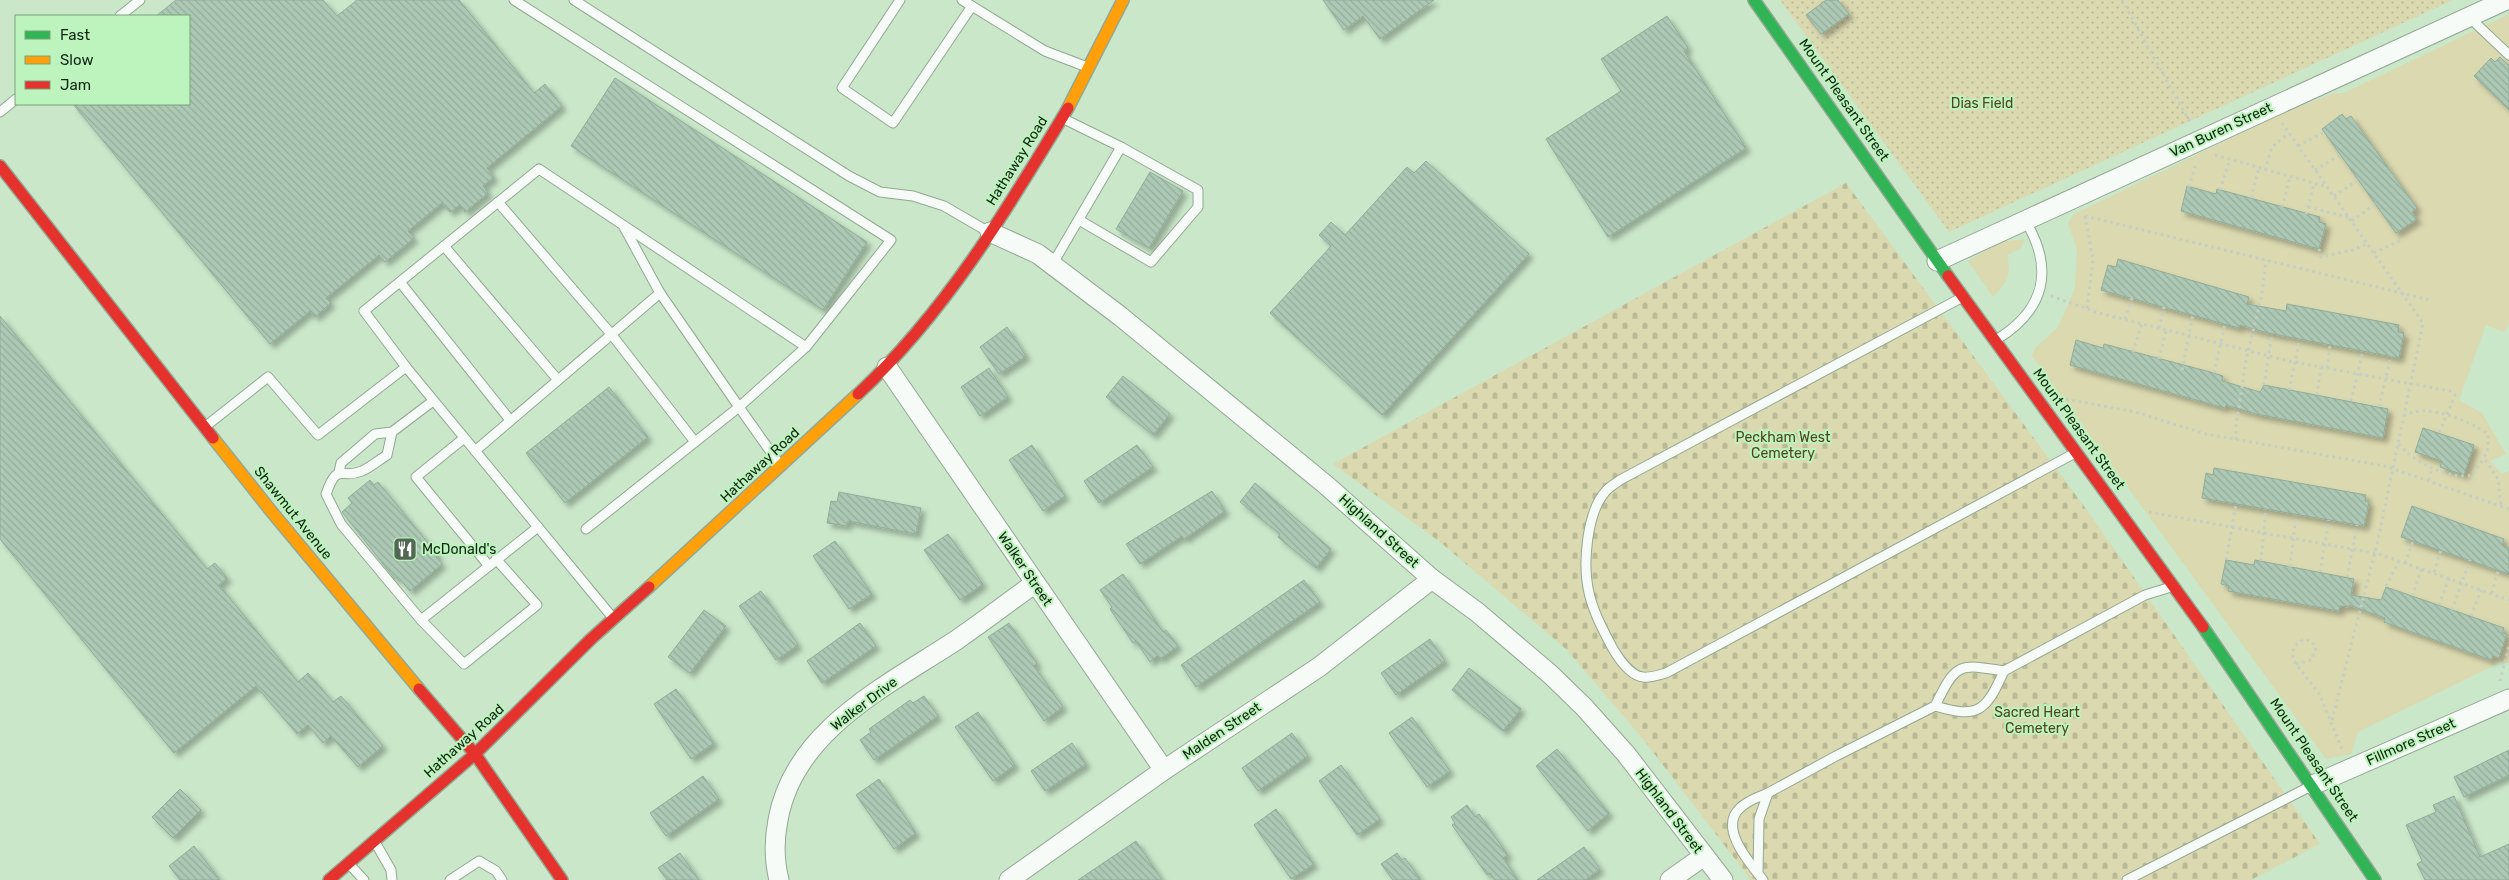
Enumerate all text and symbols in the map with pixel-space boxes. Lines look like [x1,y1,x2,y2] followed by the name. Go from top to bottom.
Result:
[15,15,190,105] legend
[60,26,90,44] text: Fast
[1795,36,1893,165] street label: Mount Pleasant Street
[60,51,93,69] text: Slow
[60,76,91,94] text: Jam
[1951,95,2013,112] park label: Dias Field
[2167,99,2275,161] street label: Van Buren Street
[983,113,1051,209] street label: Hathaway Road
[2029,365,2129,493] street label: Mount Pleasant Street
[717,424,803,506] street label: Hathaway Road
[1736,429,1831,462] park label: Peckham West Cemetery
[250,463,336,563] street label: Shawmut Avenue
[1335,491,1423,572] street label: Highland Street
[994,529,1056,610] street label: Walker Street
[392,536,418,562] restaurant icon: McDonald's
[422,541,496,558] place label: McDonald's
[827,673,901,735] street label: Walker Drive
[2266,695,2362,825] street label: Mount Pleasant Street
[1180,698,1265,763] street label: Malden Street
[420,701,508,781] street label: Hathaway Road
[1994,704,2080,737] park label: Sacred Heart Cemetery
[2364,715,2459,769] street label: Fillmore Street
[1631,765,1707,857] street label: Highland Street

